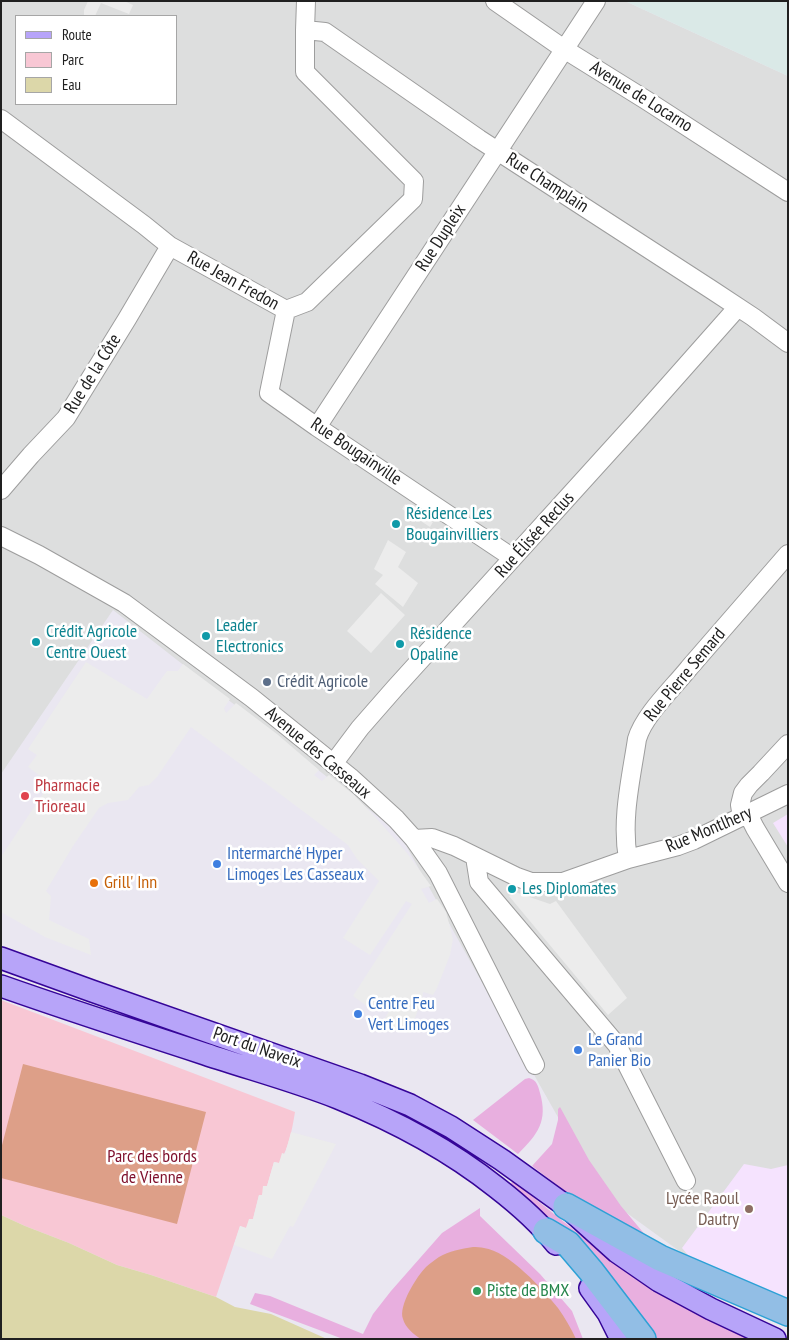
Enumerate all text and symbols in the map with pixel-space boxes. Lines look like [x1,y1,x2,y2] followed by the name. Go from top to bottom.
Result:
[15,15,178,105] legend
[62,25,92,44] text: Route
[62,50,84,69] text: Parc
[586,57,696,137] street label: Avenue de Locarno
[62,75,81,94] text: Eau
[502,148,592,218] street label: Rue Champlain
[411,200,471,276] street label: Rue Dupleix
[183,247,283,315] street label: Rue Jean Fredon
[60,330,126,418] street label: Rue de la Côte
[306,414,406,490] street label: Rue Bougainville
[491,488,579,582] street label: Rue Élisée Reclus
[406,503,498,546] place label: Résidence Les Bougainvilliers
[390,518,402,530] marker: Résidence Les Bougainvilliers
[216,615,284,658] place label: Leader Electronics
[46,621,137,664] place label: Crédit Agricole Centre Ouest
[410,623,472,666] place label: Résidence Opaline
[640,624,730,726] street label: Rue Pierre Semard
[200,630,212,642] marker: Leader Electronics
[30,636,42,648] marker: Crédit Agricole Centre Ouest
[394,638,406,650] marker: Résidence Opaline
[277,671,368,693] place label: Crédit Agricole
[261,676,273,688] marker: Crédit Agricole
[261,702,375,804] street label: Avenue des Casseaux
[35,775,100,818] place label: Pharmacie Trioreau
[19,790,31,802] marker: Pharmacie Trioreau
[663,802,755,858] street label: Rue Montlhery
[227,843,364,886] place label: Intermarché Hyper Limoges Les Casseaux
[211,858,223,870] marker: Intermarché Hyper Limoges Les Casseaux
[104,872,157,894] place label: Grill' Inn
[88,877,100,889] marker: Grill' Inn
[522,878,616,900] place label: Les Diplomates
[506,883,518,895] marker: Les Diplomates
[368,993,449,1036] place label: Centre Feu Vert Limoges
[352,1008,364,1020] marker: Centre Feu Vert Limoges
[210,1023,304,1073] street label: Port du Naveix
[588,1029,651,1072] place label: Le Grand Panier Bio
[572,1044,584,1056] marker: Le Grand Panier Bio
[107,1146,197,1188] park label: Parc des bords de Vienne
[666,1188,739,1230] place label: Lycée Raoul Dautry
[743,1203,755,1215] marker: Lycée Raoul Dautry
[487,1280,569,1302] place label: Piste de BMX
[471,1285,483,1297] marker: Piste de BMX

